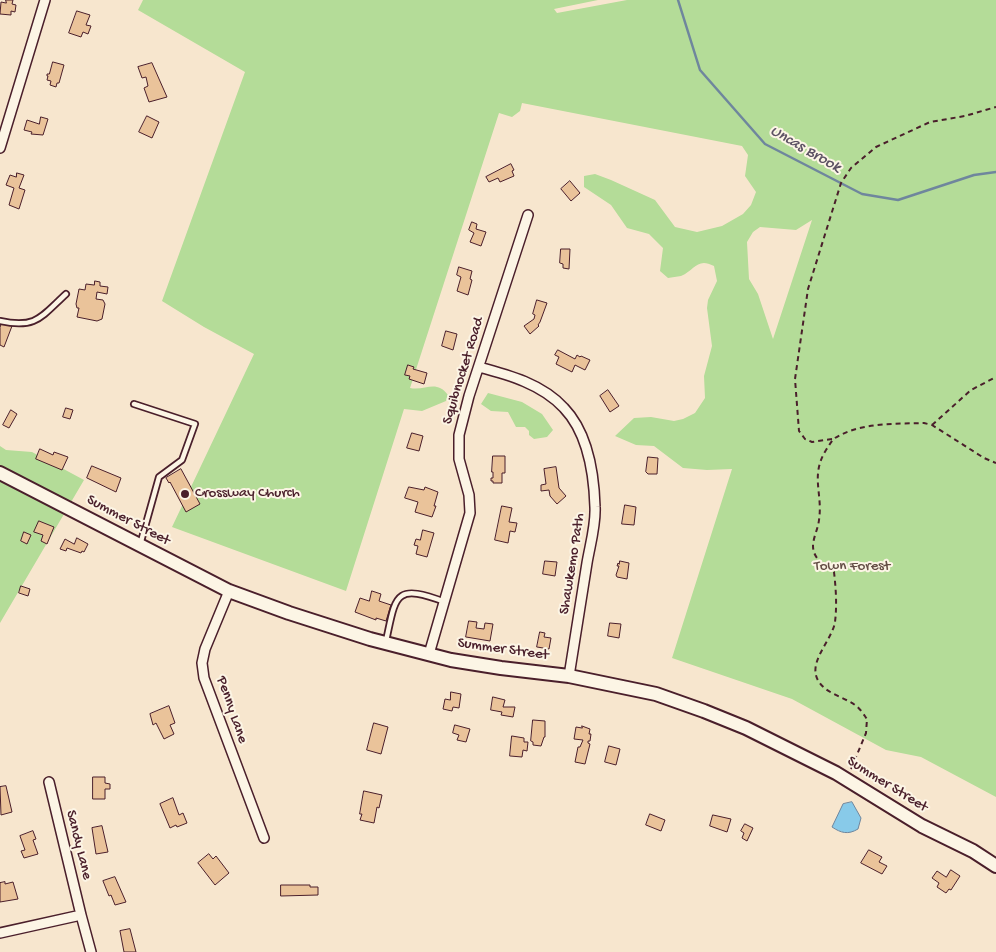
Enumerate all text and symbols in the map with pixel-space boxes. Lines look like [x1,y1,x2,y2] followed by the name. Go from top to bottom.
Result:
[766,122,844,178] water label: Uncas Brook
[439,315,489,427] street label: Squibnocket Road
[195,485,300,503] place label: Crossway Church
[179,488,191,500] marker: Crossway Church
[83,491,173,551] street label: Summer Street
[556,512,590,616] street label: Shawkemo Path
[814,558,890,576] park label: Town Forest
[456,635,550,665] street label: Summer Street
[211,674,251,746] street label: Penny Lane
[843,753,931,817] street label: Summer Street
[61,808,95,882] street label: Sandy Lane

